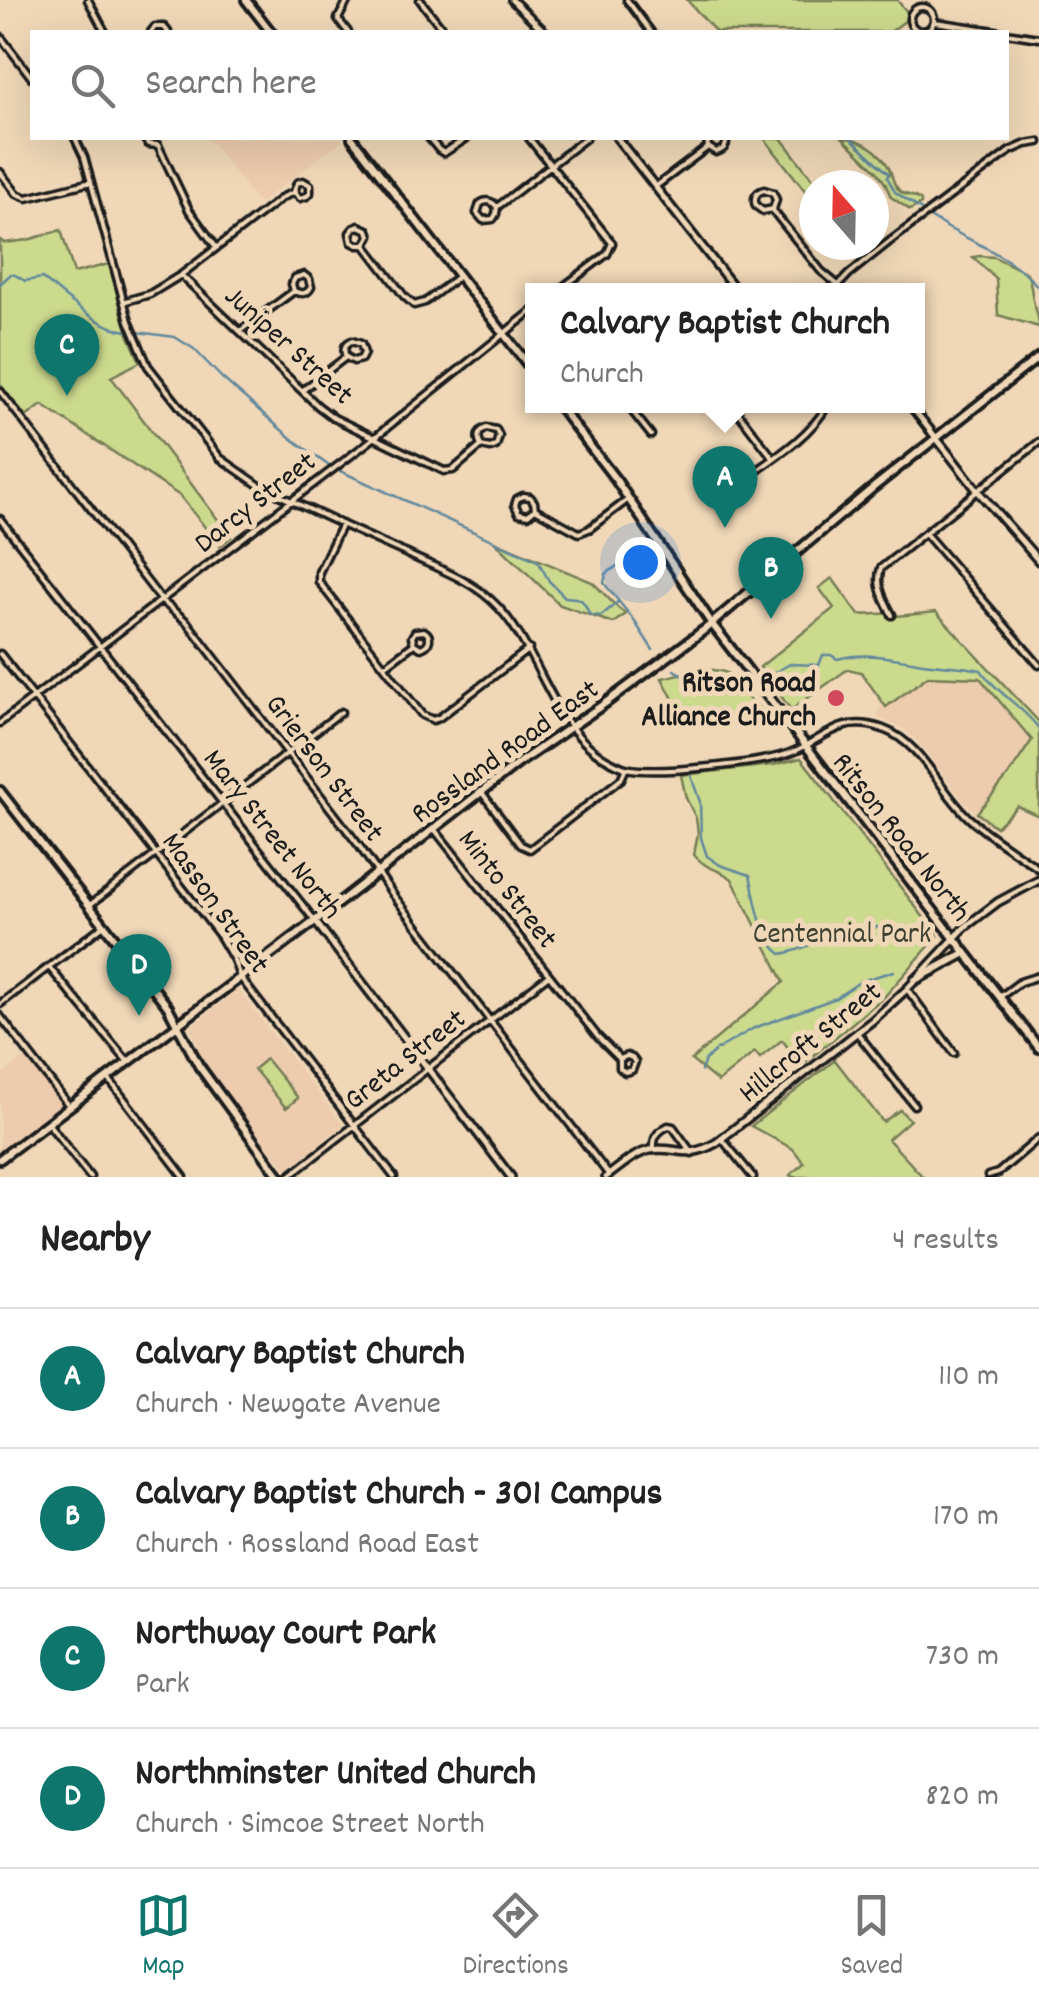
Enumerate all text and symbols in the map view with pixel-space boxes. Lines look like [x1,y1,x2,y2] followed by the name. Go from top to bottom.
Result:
[30,30,1009,140] search box
[65,58,120,113] icon: search
[145,58,317,113] text: Search here
[799,170,889,260] north arrow
[213,277,361,417] street label: Juniper Street
[525,283,925,413] popup
[560,298,890,353] text: Calvary Baptist Church
[34,314,100,396] pin: C
[560,353,644,399] text: Church
[187,443,327,566] street label: Darcy Street
[692,446,758,528] pin: A
[738,536,804,619] pin: B
[615,537,666,588] your location
[641,664,816,741] place label: Ritson Road Alliance Church
[404,671,610,837] street label: Rossland Road East
[252,687,392,853] street label: Grierson Street
[825,687,847,709] marker: Ritson Road Alliance Church
[190,741,351,930] street label: Mary Street North
[819,745,979,933] street label: Ritson Road North
[445,822,566,960] street label: Minto Street
[149,825,278,984] street label: Masson Street
[753,915,931,958] park label: Centennial Park
[106,934,172,1016] pin: D
[731,973,893,1116] street label: Hillcroft Street
[337,1000,477,1123] street label: Greta Street
[40,1212,150,1272] text: Nearby
[892,1219,999,1265] text: 4 results
[135,1328,465,1383] text: Calvary Baptist Church
[64,1355,81,1401] text: A
[938,1355,999,1401] text: 110 m
[135,1383,441,1429] text: Church · Newgate Avenue
[135,1468,662,1523] text: Calvary Baptist Church - 301 Campus
[65,1495,80,1541] text: B
[933,1495,999,1541] text: 170 m
[135,1523,479,1569] text: Church · Rossland Road East
[135,1608,436,1663] text: Northway Court Park
[65,1635,80,1681] text: C
[926,1635,999,1681] text: 730 m
[135,1663,190,1709] text: Park
[135,1748,536,1803] text: Northminster United Church
[64,1775,81,1821] text: D
[925,1775,999,1821] text: 820 m
[135,1803,485,1849] text: Church · Simcoe Street North
[136,1888,191,1988] tab: Map
[463,1888,569,1988] tab: Directions
[841,1888,903,1988] tab: Saved

